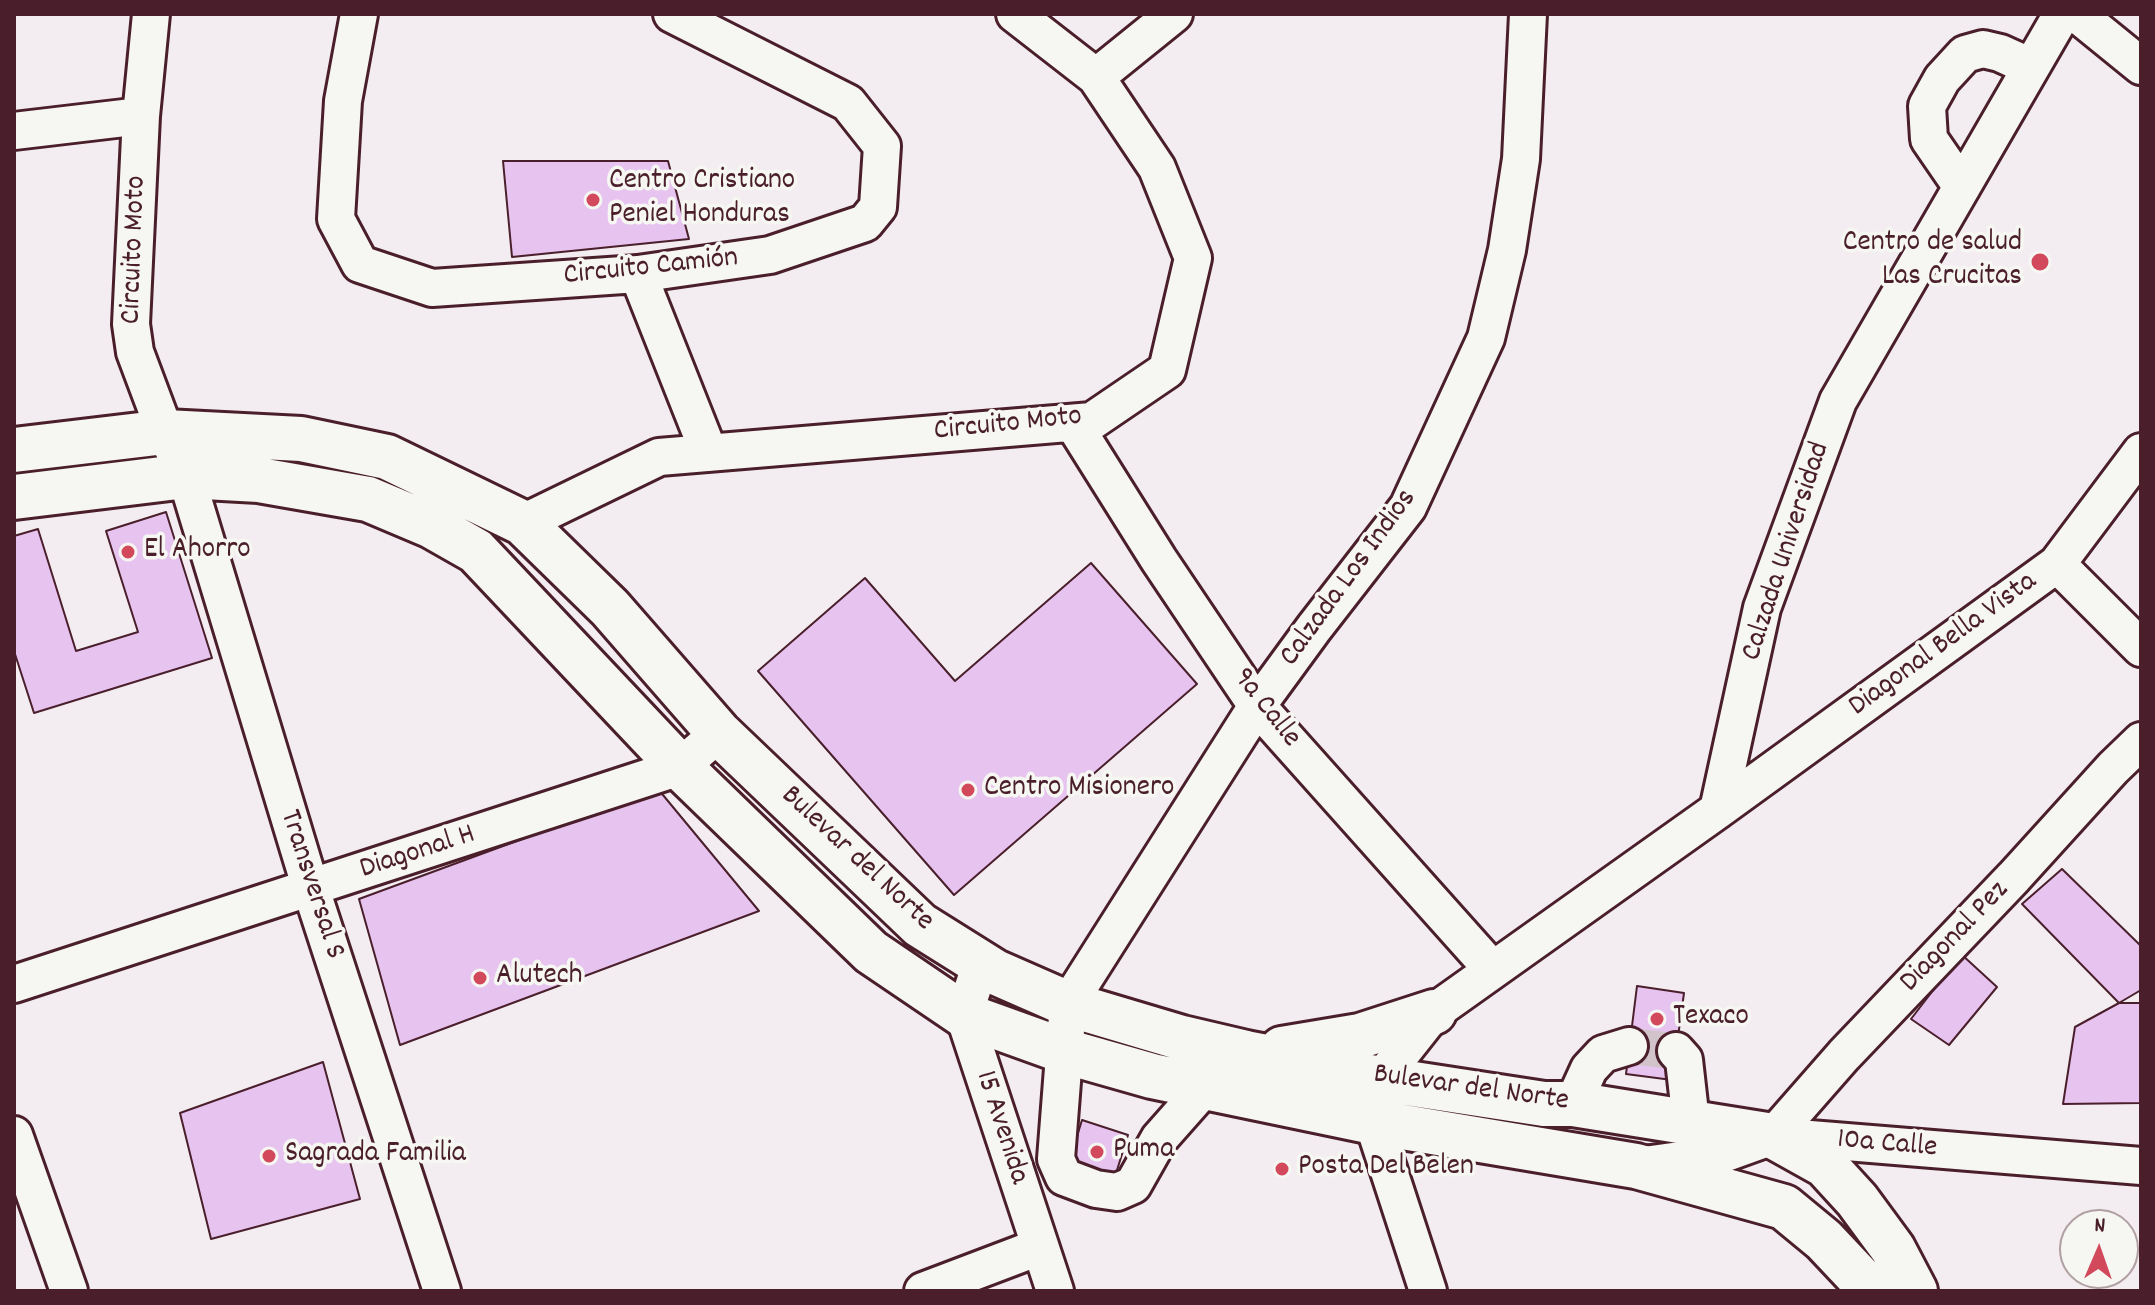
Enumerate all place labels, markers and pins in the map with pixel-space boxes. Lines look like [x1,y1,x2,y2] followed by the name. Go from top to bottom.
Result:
[609,165,795,236] place label: Centro Cristiano Peniel Honduras
[584,191,602,209] marker: Centro Cristiano Peniel Honduras
[1843,227,2022,298] place label: Centro de salud Las Crucitas
[2029,251,2051,273] marker: Centro de salud Las Crucitas
[144,534,251,570] place label: El Ahorro
[119,543,137,561] marker: El Ahorro
[984,772,1174,808] place label: Centro Misionero
[959,781,977,799] marker: Centro Misionero
[496,960,583,996] place label: Alutech
[471,969,489,987] marker: Alutech
[1673,1001,1749,1037] place label: Texaco
[1648,1010,1666,1028] marker: Texaco
[1113,1134,1174,1170] place label: Puma
[285,1138,466,1174] place label: Sagrada Familia
[1088,1143,1106,1161] marker: Puma
[260,1147,278,1165] marker: Sagrada Familia
[1298,1151,1474,1187] place label: Posta Del Belen
[1273,1160,1291,1178] marker: Posta Del Belen

